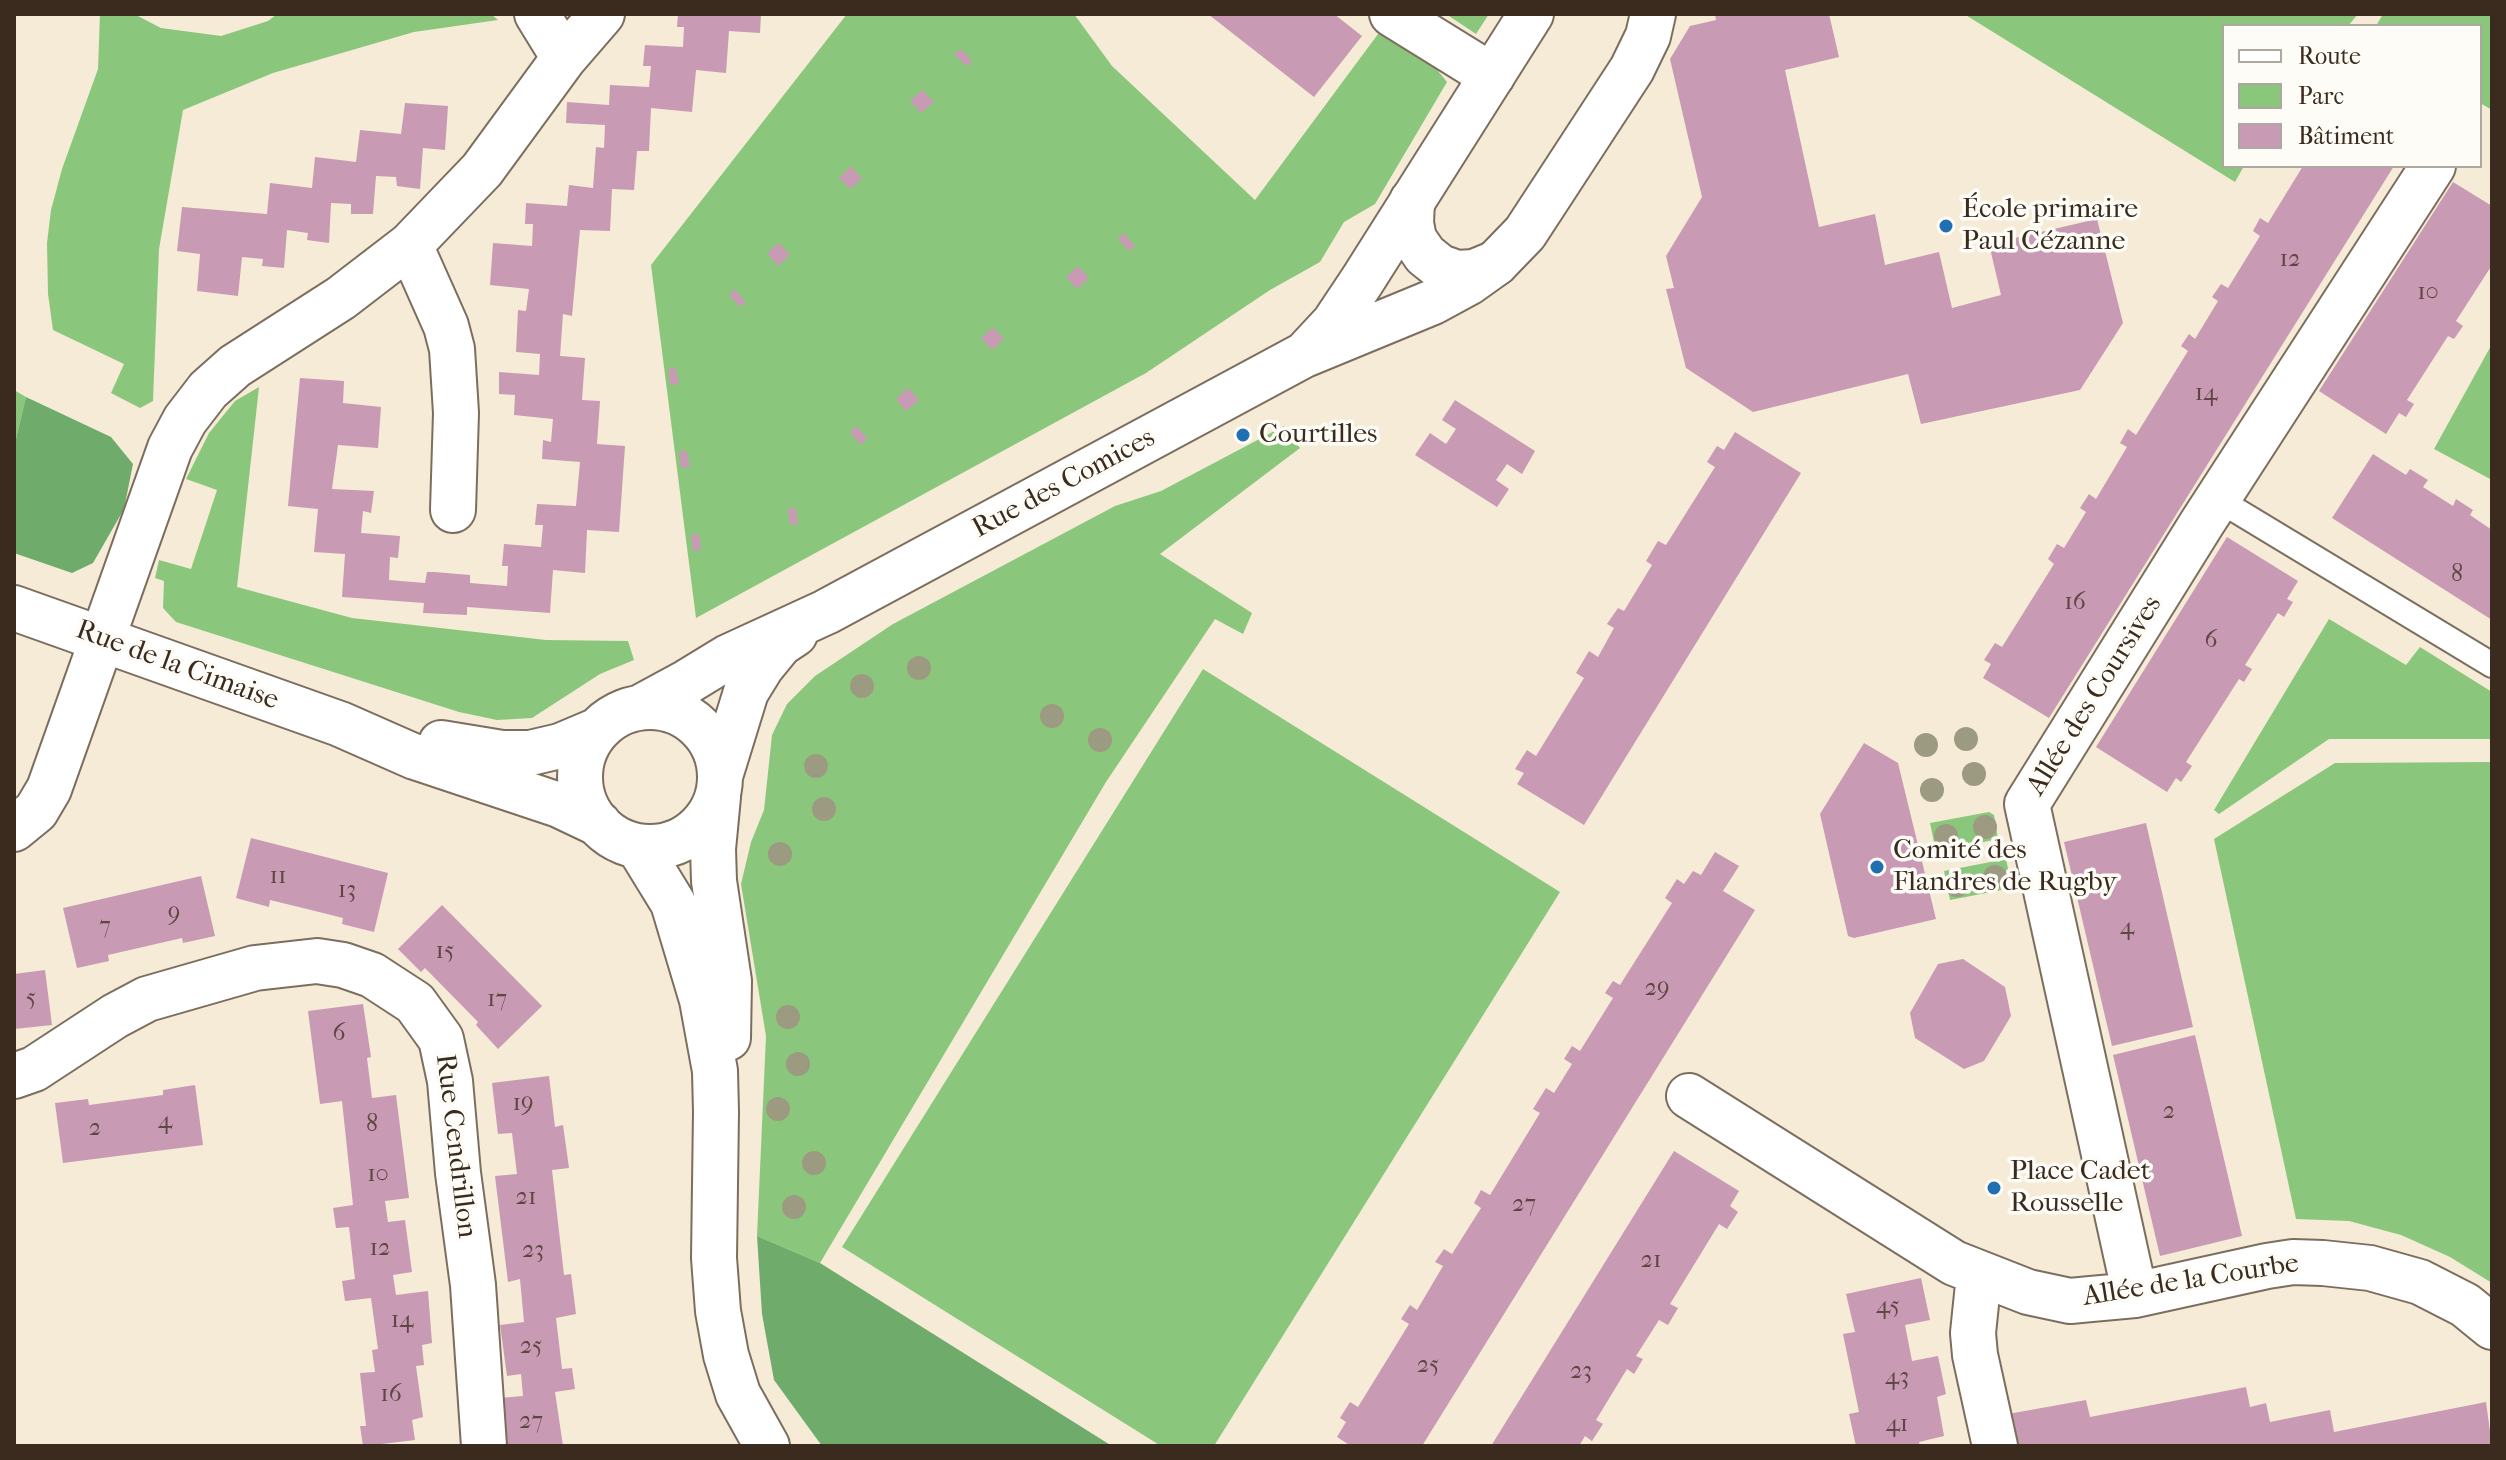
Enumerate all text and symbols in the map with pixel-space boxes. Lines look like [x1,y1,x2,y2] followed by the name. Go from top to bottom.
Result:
[2222,24,2482,168] legend
[2298,42,2361,70] text: Route
[2298,82,2344,110] text: Parc
[2298,122,2394,150] text: Bâtiment
[1962,193,2138,259] place label: École primaire Paul Cézanne
[1937,217,1955,235] marker: École primaire Paul Cézanne
[2280,246,2300,274] house number: 12
[2417,279,2439,307] house number: 10
[2195,380,2217,408] house number: 14
[1259,418,1377,452] place label: Courtilles
[967,422,1161,546] street label: Rue des Comices
[1234,426,1252,444] marker: Courtilles
[2451,561,2463,589] house number: 8
[2064,589,2086,617] house number: 16
[2020,590,2170,802] street label: Allée des Coursives
[71,614,283,718] street label: Rue de la Cimaise
[2205,627,2217,655] house number: 6
[1893,834,2117,900] place label: Comité des Flandres de Rugby
[1868,858,1886,876] marker: Comité des Flandres de Rugby
[269,863,287,891] house number: 11
[338,877,356,905] house number: 13
[168,900,180,928] house number: 9
[99,913,111,941] house number: 7
[2120,914,2134,942] house number: 4
[436,938,454,966] house number: 15
[1645,975,1669,1003] house number: 29
[26,985,36,1013] house number: 5
[487,986,507,1014] house number: 17
[333,1020,345,1048] house number: 6
[427,1052,483,1240] street label: Rue Cendrillon
[512,1090,534,1118] house number: 19
[2163,1098,2175,1126] house number: 2
[158,1108,172,1136] house number: 4
[366,1111,378,1139] house number: 8
[89,1115,101,1143] house number: 2
[2010,1155,2151,1221] place label: Place Cadet Rousselle
[367,1161,389,1189] house number: 10
[1985,1179,2003,1197] marker: Place Cadet Rousselle
[516,1184,536,1212] house number: 21
[1512,1191,1536,1219] house number: 27
[370,1235,390,1263] house number: 12
[522,1237,544,1265] house number: 23
[1641,1247,1661,1275] house number: 21
[2081,1247,2301,1315] street label: Allée de la Courbe
[1876,1293,1900,1321] house number: 45
[391,1307,413,1335] house number: 14
[520,1333,542,1361] house number: 25
[1417,1352,1439,1380] house number: 25
[1570,1358,1592,1386] house number: 23
[1885,1364,1909,1392] house number: 43
[380,1381,402,1409] house number: 16
[519,1408,543,1436] house number: 27
[1886,1411,1908,1439] house number: 41

